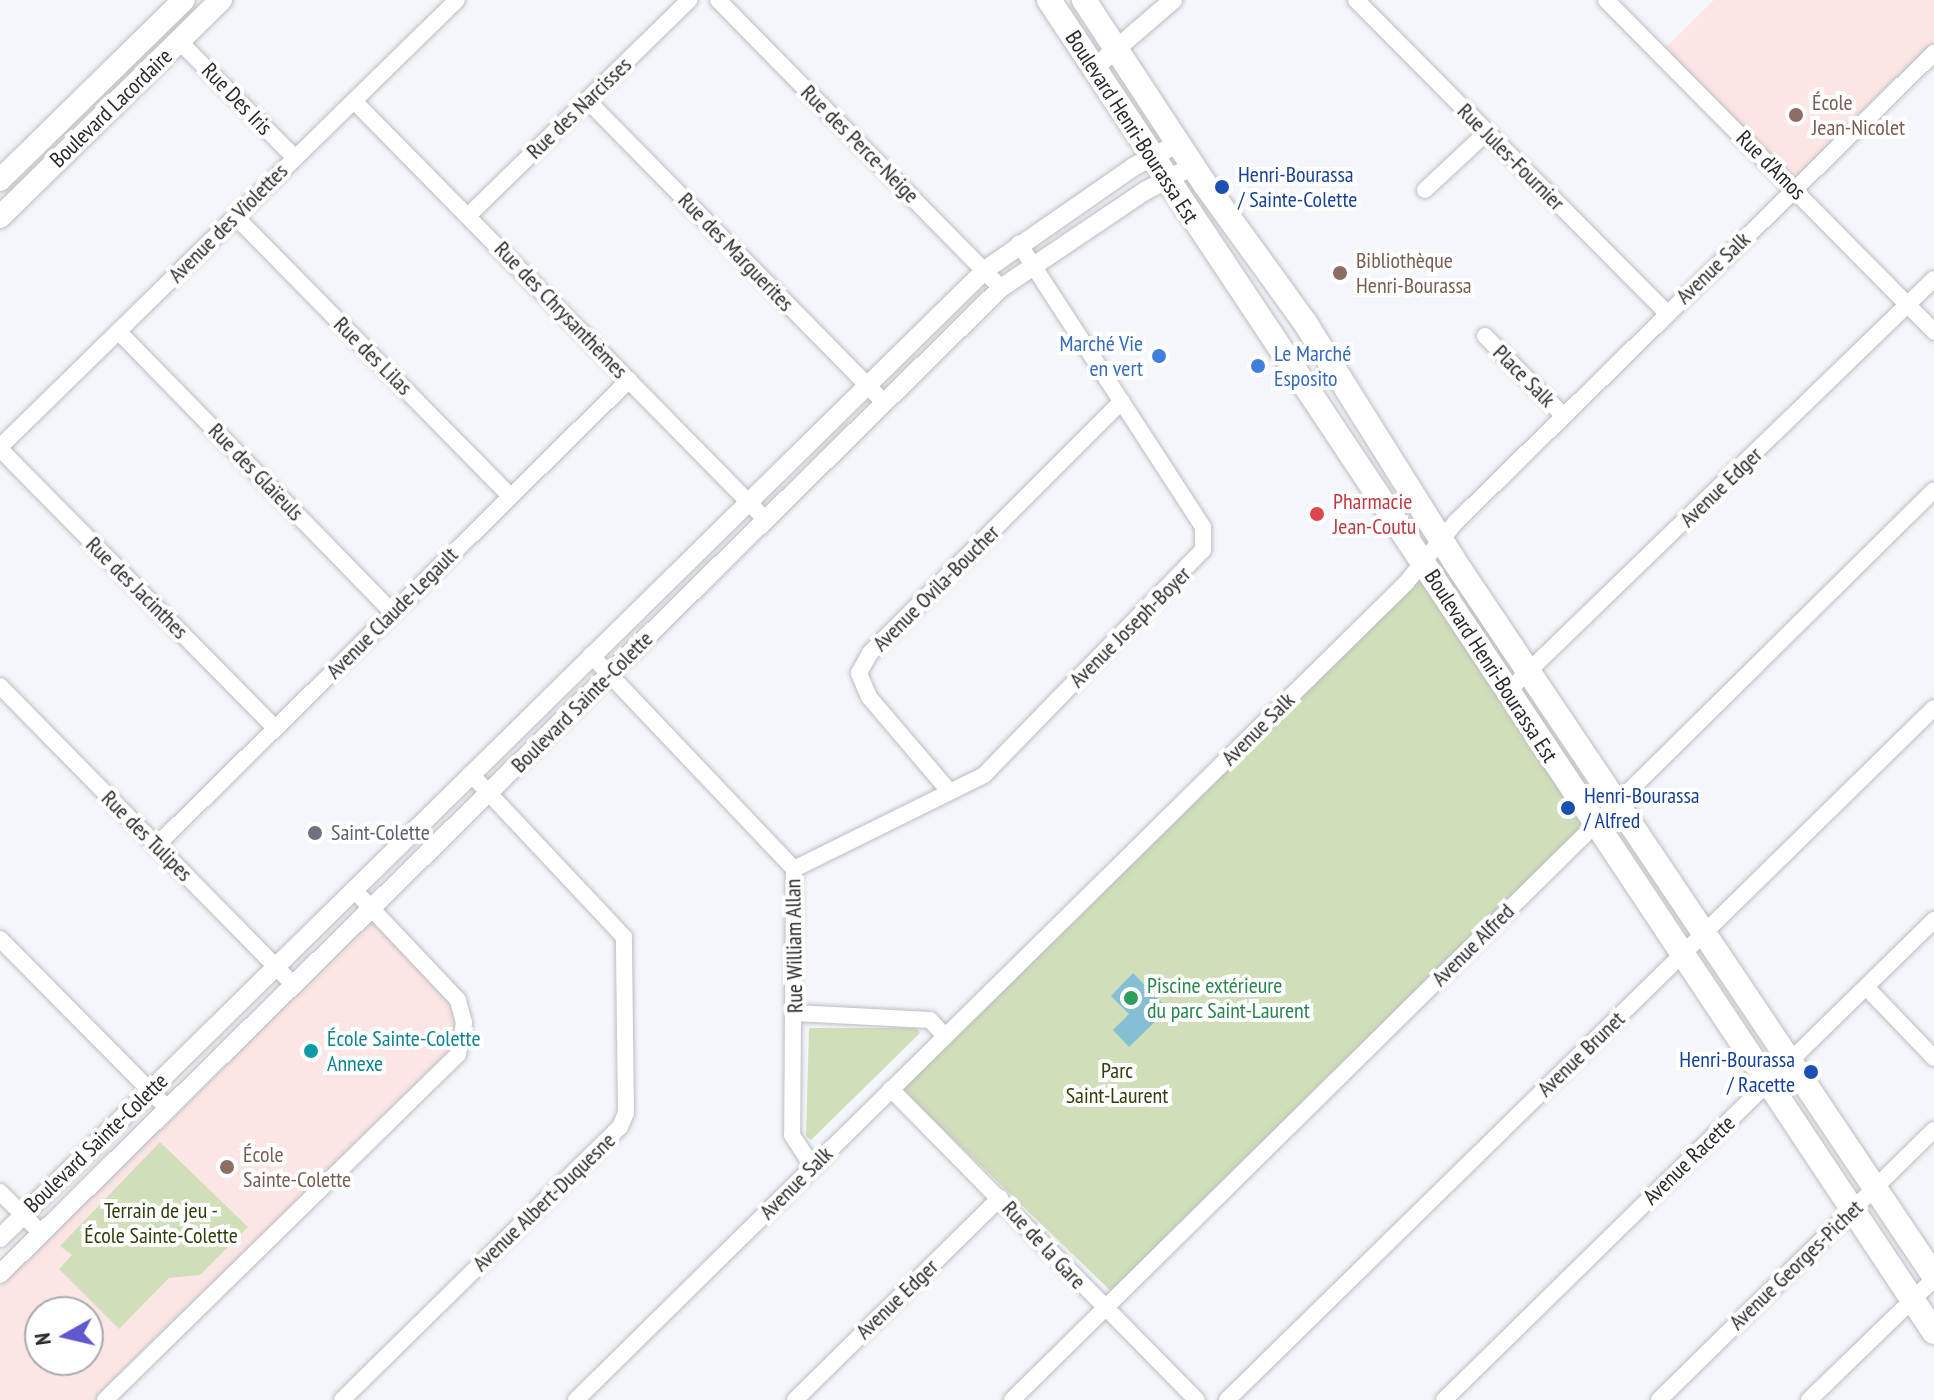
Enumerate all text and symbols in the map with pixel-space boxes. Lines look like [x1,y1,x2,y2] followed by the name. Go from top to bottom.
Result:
[1060,26,1204,228] street label: Boulevard Henri-Bourassa Est
[44,43,178,173] street label: Boulevard Lacordaire
[521,52,637,164] street label: Rue des Narcisses
[196,57,278,141] street label: Rue Des Iris
[795,79,925,209] street label: Rue des Perce-Neige
[1812,89,1905,140] place label: École Jean-Nicolet
[1452,98,1570,216] street label: Rue Jules-Fournier
[1787,106,1805,124] marker: École Jean-Nicolet
[1731,125,1811,205] street label: Rue d'Amos
[163,158,293,288] street label: Avenue des Violettes
[1238,161,1357,212] place label: Henri-Bourassa / Sainte-Colette
[1213,178,1231,196] marker: Henri-Bourassa / Sainte-Colette
[673,187,799,317] street label: Rue des Marguerites
[1671,226,1755,310] street label: Avenue Salk
[489,236,633,384] street label: Rue des Chrysanthèmes
[1356,247,1472,298] place label: Bibliothèque Henri-Bourassa
[1331,264,1349,282] marker: Bibliothèque Henri-Bourassa
[328,311,418,401] street label: Rue des Lilas
[1059,330,1143,382] place label: Marché Vie en vert
[1487,339,1561,413] street label: Place Salk
[1274,340,1351,392] place label: Le Marché Esposito
[1150,347,1168,365] marker: Marché Vie en vert
[1249,357,1267,375] marker: Le Marché Esposito
[203,418,309,526] street label: Rue des Glaïeuls
[1674,441,1768,533] street label: Avenue Edger
[1333,488,1416,540] place label: Pharmacie Jean-Coutu
[1308,505,1326,523] marker: Pharmacie Jean-Coutu
[867,519,1005,657] street label: Avenue Ovila-Boucher
[81,532,193,644] street label: Rue des Jacinthes
[321,542,463,684] street label: Avenue Claude-Legault
[1064,561,1196,693] street label: Avenue Joseph-Boyer
[1419,565,1563,767] street label: Boulevard Henri-Bourassa Est
[506,626,658,778] street label: Boulevard Sainte-Colette
[1216,687,1300,771] street label: Avenue Salk
[1584,782,1700,834] place label: Henri-Bourassa / Alfred
[96,785,198,887] street label: Rue des Tulipes
[1559,799,1577,817] marker: Henri-Bourassa / Alfred
[331,820,430,846] place label: Saint-Colette
[306,824,324,842] marker: Saint-Colette
[780,878,808,1014] street label: Rue William Allan
[1426,898,1520,992] street label: Avenue Alfred
[1147,972,1310,1024] place label: Piscine extérieure du parc Saint-Laurent
[1122,989,1140,1007] marker: Piscine extérieure du parc Saint-Laurent
[1532,1006,1630,1102] street label: Avenue Brunet
[327,1025,480,1076] place label: École Sainte-Colette Annexe
[302,1042,320,1060] marker: École Sainte-Colette Annexe
[1679,1046,1795,1098] place label: Henri-Bourassa / Racette
[1066,1057,1168,1108] park label: Parc Saint-Laurent
[1802,1063,1820,1081] marker: Henri-Bourassa / Racette
[19,1068,173,1218] street label: Boulevard Sainte-Colette
[1638,1110,1740,1210] street label: Avenue Racette
[467,1127,621,1277] street label: Avenue Albert-Duquesne
[243,1141,351,1192] place label: École Sainte-Colette
[754,1141,838,1225] street label: Avenue Salk
[218,1158,236,1176] marker: École Sainte-Colette
[1724,1195,1868,1335] street label: Avenue Georges-Pichet
[997,1196,1091,1294] street label: Rue de la Gare
[84,1197,238,1248] park label: Terrain de jeu - École Sainte-Colette
[850,1253,944,1345] street label: Avenue Edger
[24,1296,104,1376] north arrow
[28,1331,57,1347] text: N

